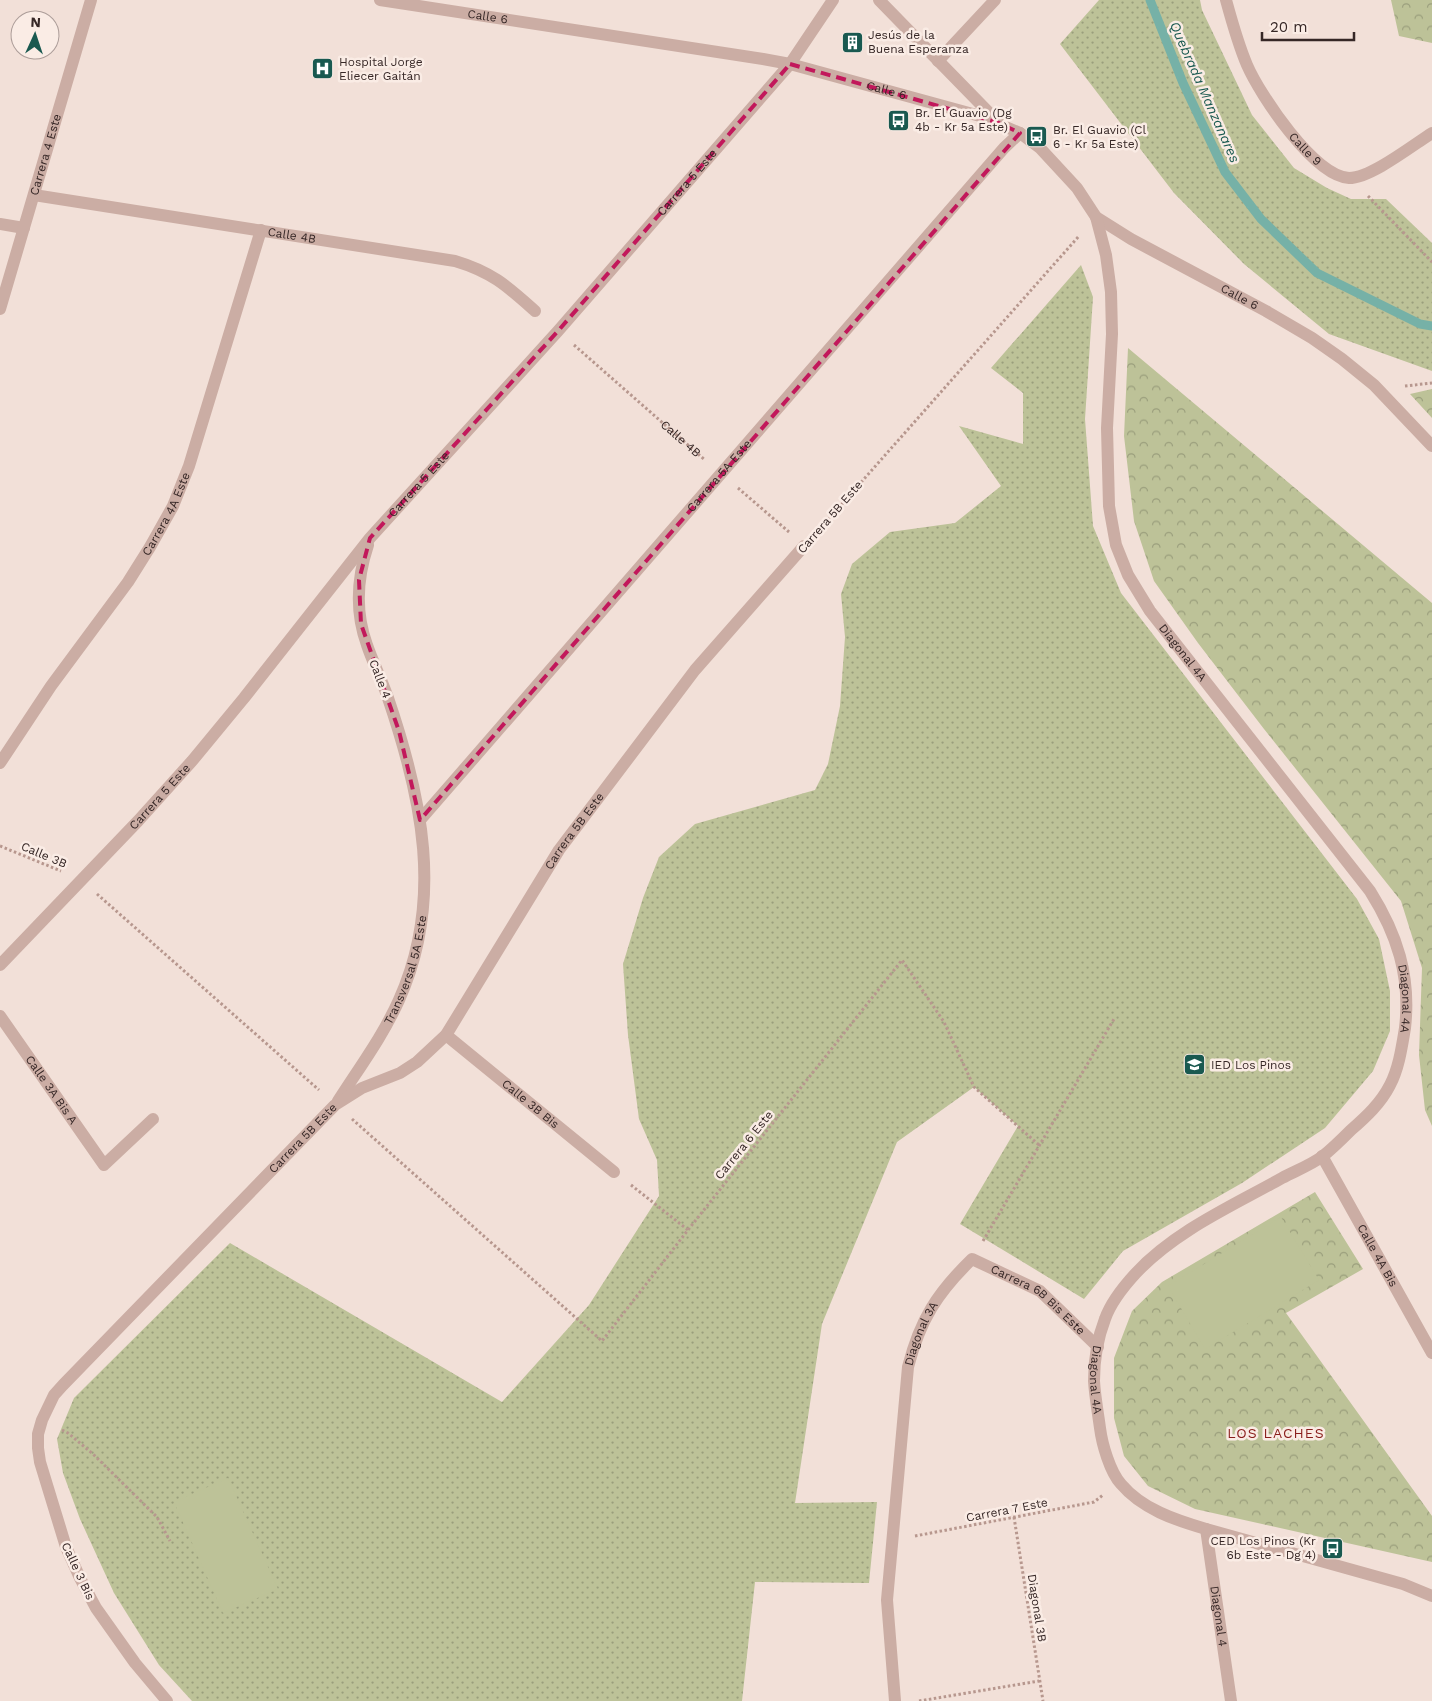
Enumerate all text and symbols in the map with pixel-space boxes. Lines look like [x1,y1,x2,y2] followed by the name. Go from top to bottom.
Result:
[467,7,509,27] street label: Calle 6
[10,10,60,60] north arrow
[1262,10,1354,42] scale bar
[30,14,41,30] text: N
[1270,18,1308,36] text: 20 m
[1167,19,1243,165] water label: Quebrada Manzanares
[868,28,969,56] place label: Jesús de la Buena Esperanza
[840,30,864,54] building icon: Jesús de la Buena Esperanza
[339,55,423,83] place label: Hospital Jorge Eliecer Gaitán
[311,57,335,81] hospital icon: Hospital Jorge Eliecer Gaitán
[865,78,908,103] street label: Calle 6
[915,106,1012,134] place label: Br. El Guavio (Dg 4b - Kr 5a Este)
[887,108,911,132] bus stop icon: Br. El Guavio (Dg 4b - Kr 5a Este)
[27,112,64,197] street label: Carrera 4 Este
[1053,123,1146,151] place label: Br. El Guavio (Cl 6 - Kr 5a Este)
[1025,125,1049,149] bus stop icon: Br. El Guavio (Cl 6 - Kr 5a Este)
[1286,130,1324,169] street label: Calle 9
[654,146,720,219] street label: Carrera 5 Este
[267,225,317,246] street label: Calle 4B
[1218,281,1261,313] street label: Calle 6
[658,417,704,460] street label: Calle 4B
[684,437,754,515] street label: Carrera 5A Este
[385,449,452,520] street label: Carrera 5 Este
[139,470,193,558] street label: Carrera 4A Este
[795,478,865,556] street label: Carrera 5B Este
[1156,621,1210,684] street label: Diagonal 4A
[366,657,394,701] street label: Calle 4
[126,761,193,833] street label: Carrera 5 Este
[542,790,607,872] street label: Carrera 5B Este
[19,839,69,871] street label: Calle 3B
[381,914,429,1027] street label: Transversal 5A Este
[1395,963,1413,1034] street label: Diagonal 4A
[23,1053,80,1127] street label: Calle 3A Bis A
[1183,1053,1207,1077] school or university icon: IED Los Pinos
[1211,1058,1291,1072] place label: IED Los Pinos
[499,1076,562,1131] street label: Calle 3B Bis
[266,1100,340,1176] street label: Carrera 5B Este
[712,1108,776,1182] street label: Carrera 6 Este
[1354,1222,1401,1289] street label: Calle 4A Bis
[988,1262,1088,1338] street label: Carrera 6B Bis Este
[902,1299,941,1367] street label: Diagonal 3A
[1087,1344,1105,1415] street label: Diagonal 4A
[1227,1425,1325,1441] district label: LOS LACHES
[965,1495,1049,1525] street label: Carrera 7 Este
[1210,1534,1316,1562] place label: CED Los Pinos (Kr 6b Este - Dg 4)
[1320,1536,1344,1560] bus stop icon: CED Los Pinos (Kr 6b Este - Dg 4)
[59,1540,97,1602] street label: Calle 3 Bis
[1025,1573,1049,1643] street label: Diagonal 3B
[1207,1585,1230,1647] street label: Diagonal 4

